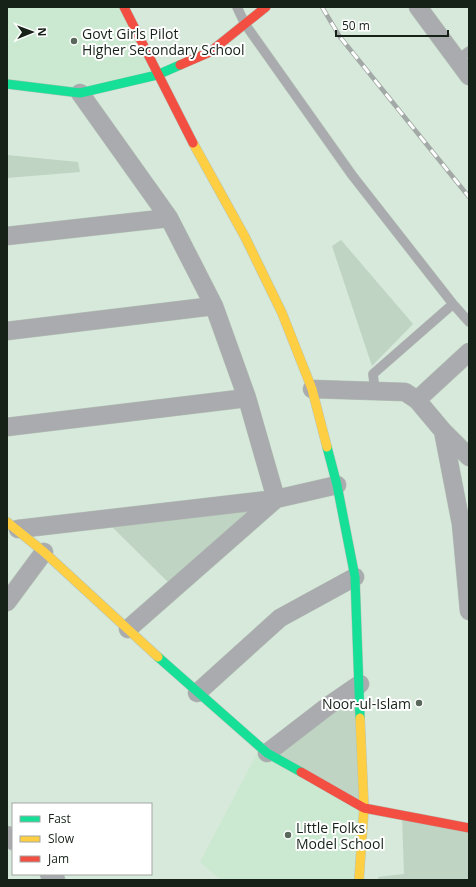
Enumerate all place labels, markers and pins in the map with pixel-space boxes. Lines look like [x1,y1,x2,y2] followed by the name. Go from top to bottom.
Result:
[82,24,245,59] place label: Govt Girls Pilot Higher Secondary School
[69,36,79,46] marker: Govt Girls Pilot Higher Secondary School
[322,694,411,713] place label: Noor-ul-Islam
[414,698,424,708] marker: Noor-ul-Islam
[296,818,384,853] place label: Little Folks Model School
[283,830,293,840] marker: Little Folks Model School

